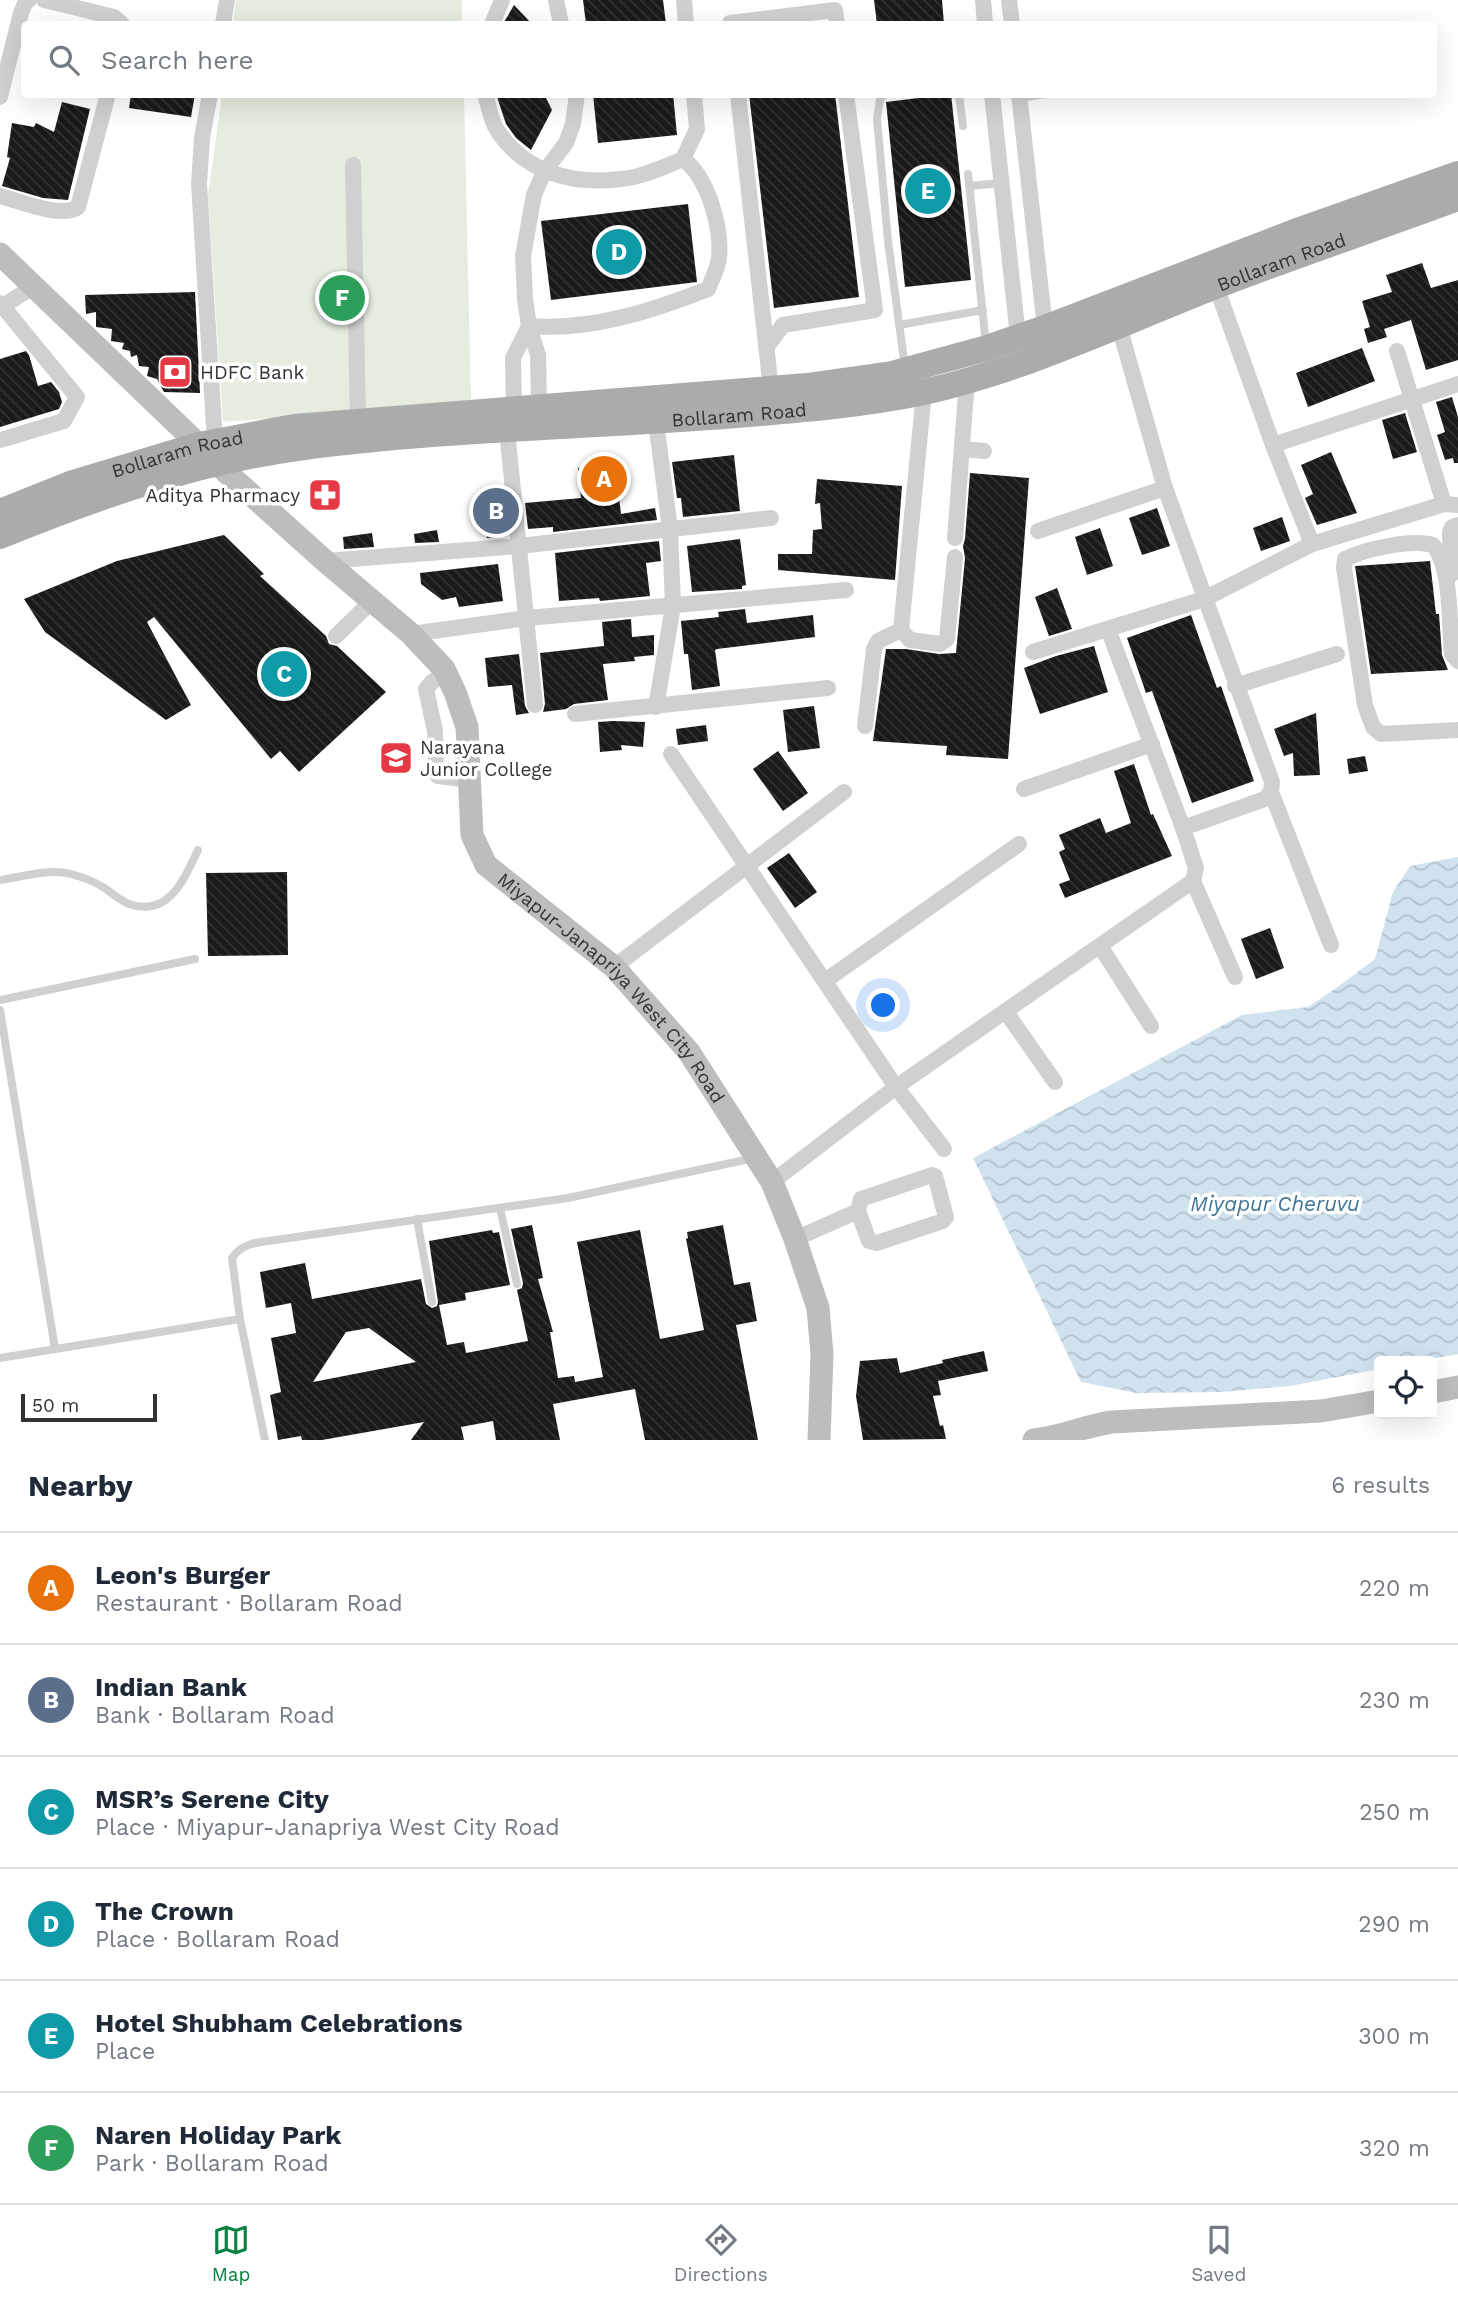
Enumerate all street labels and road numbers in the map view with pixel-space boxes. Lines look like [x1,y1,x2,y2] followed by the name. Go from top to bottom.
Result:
[1214,228,1349,297] street label: Bollaram Road
[671,398,808,432] street label: Bollaram Road
[109,426,245,483] street label: Bollaram Road
[493,868,730,1108] street label: Miyapur-Janapriya West City Road

